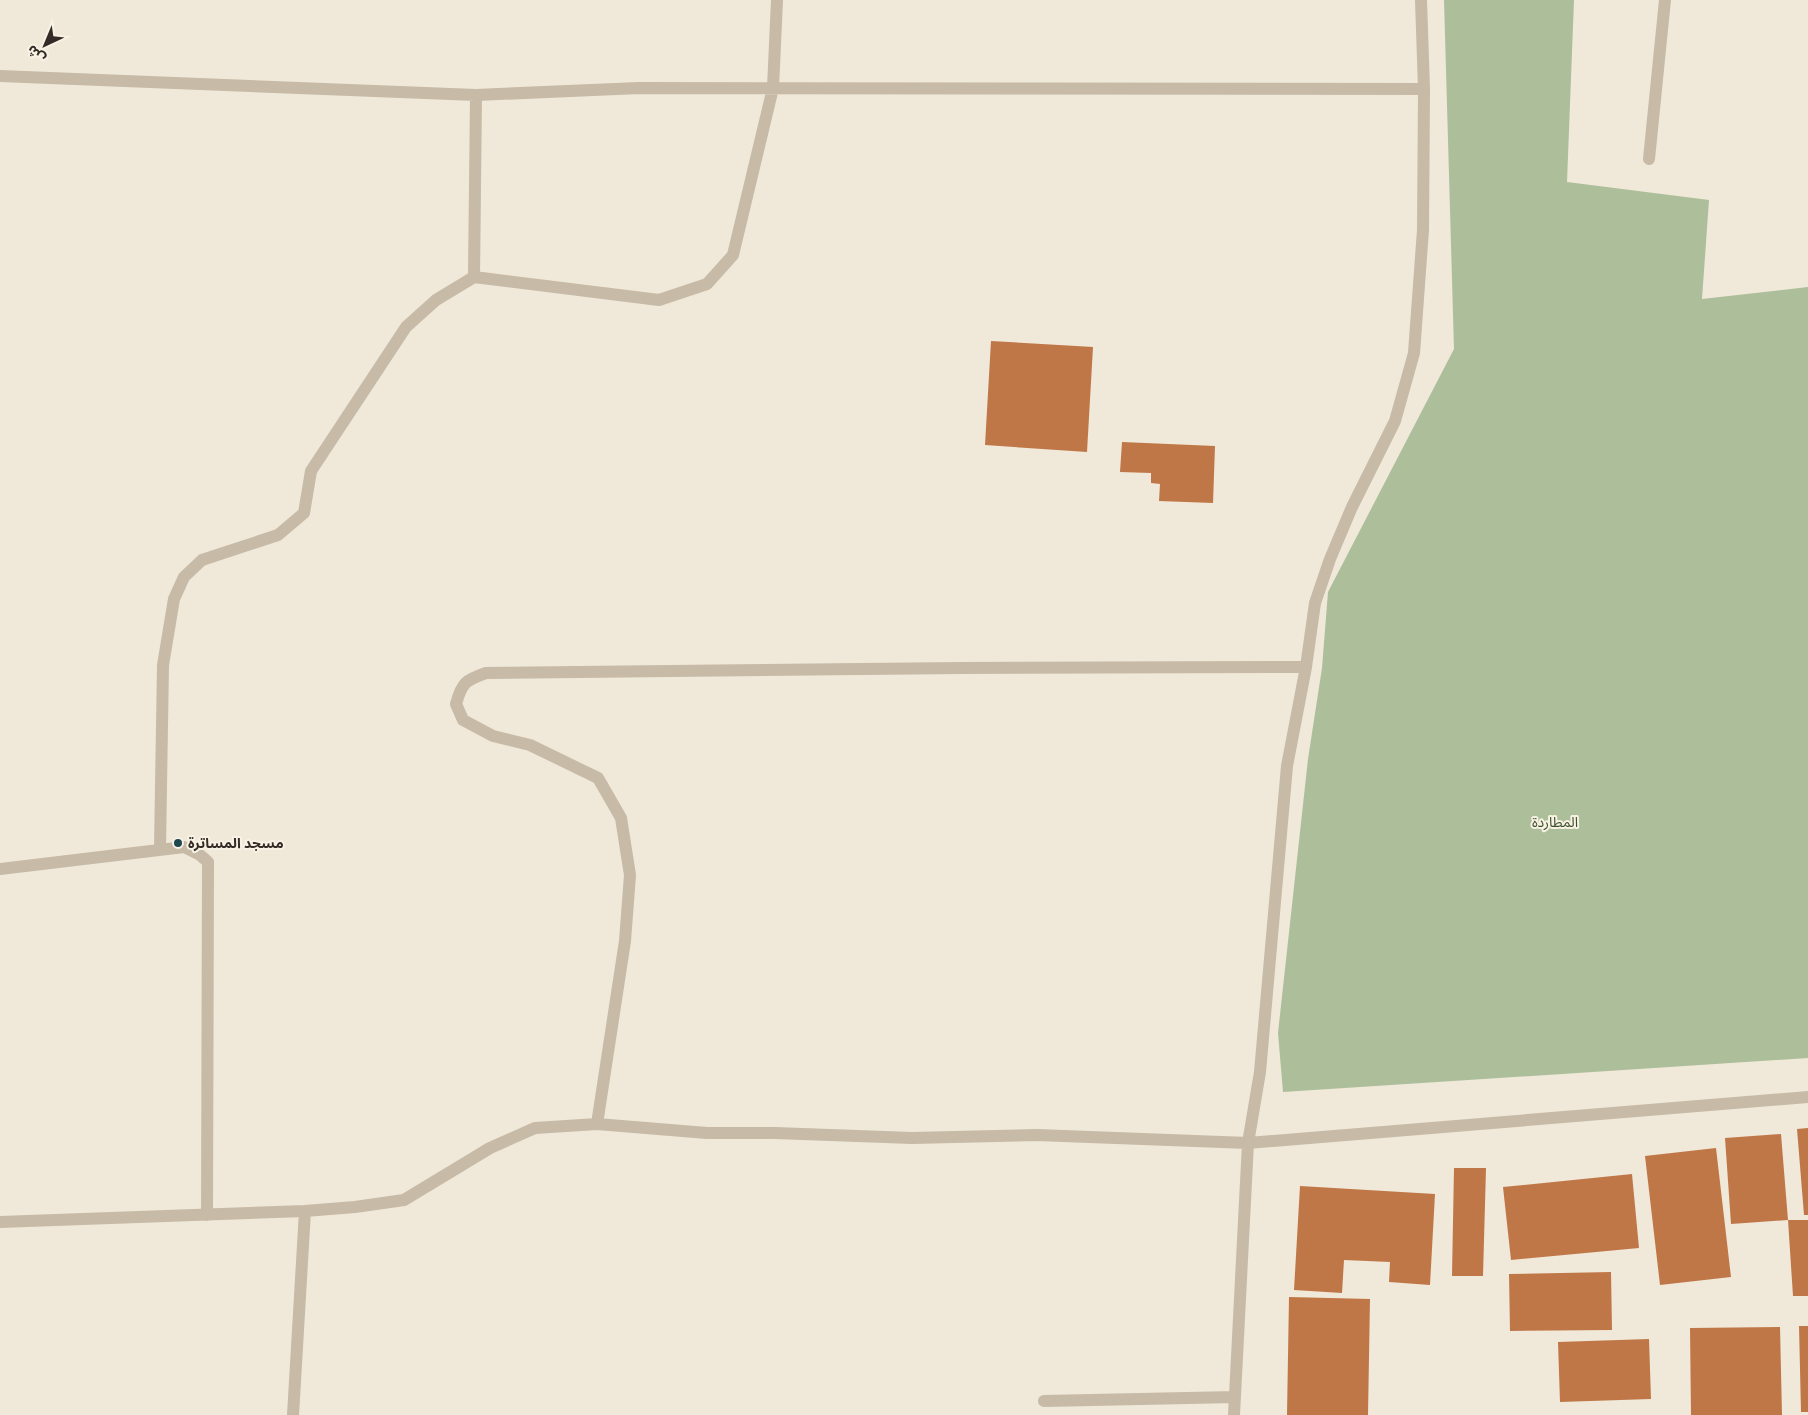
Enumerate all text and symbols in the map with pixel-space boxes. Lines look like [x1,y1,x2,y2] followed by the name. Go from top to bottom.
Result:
[20,20,70,70] north arrow
[24,42,48,67] text: ش
[1532,814,1578,831] park label: المطاردة
[188,835,284,852] place label: مسجد المساترة
[172,837,184,849] marker: مسجد المساترة

